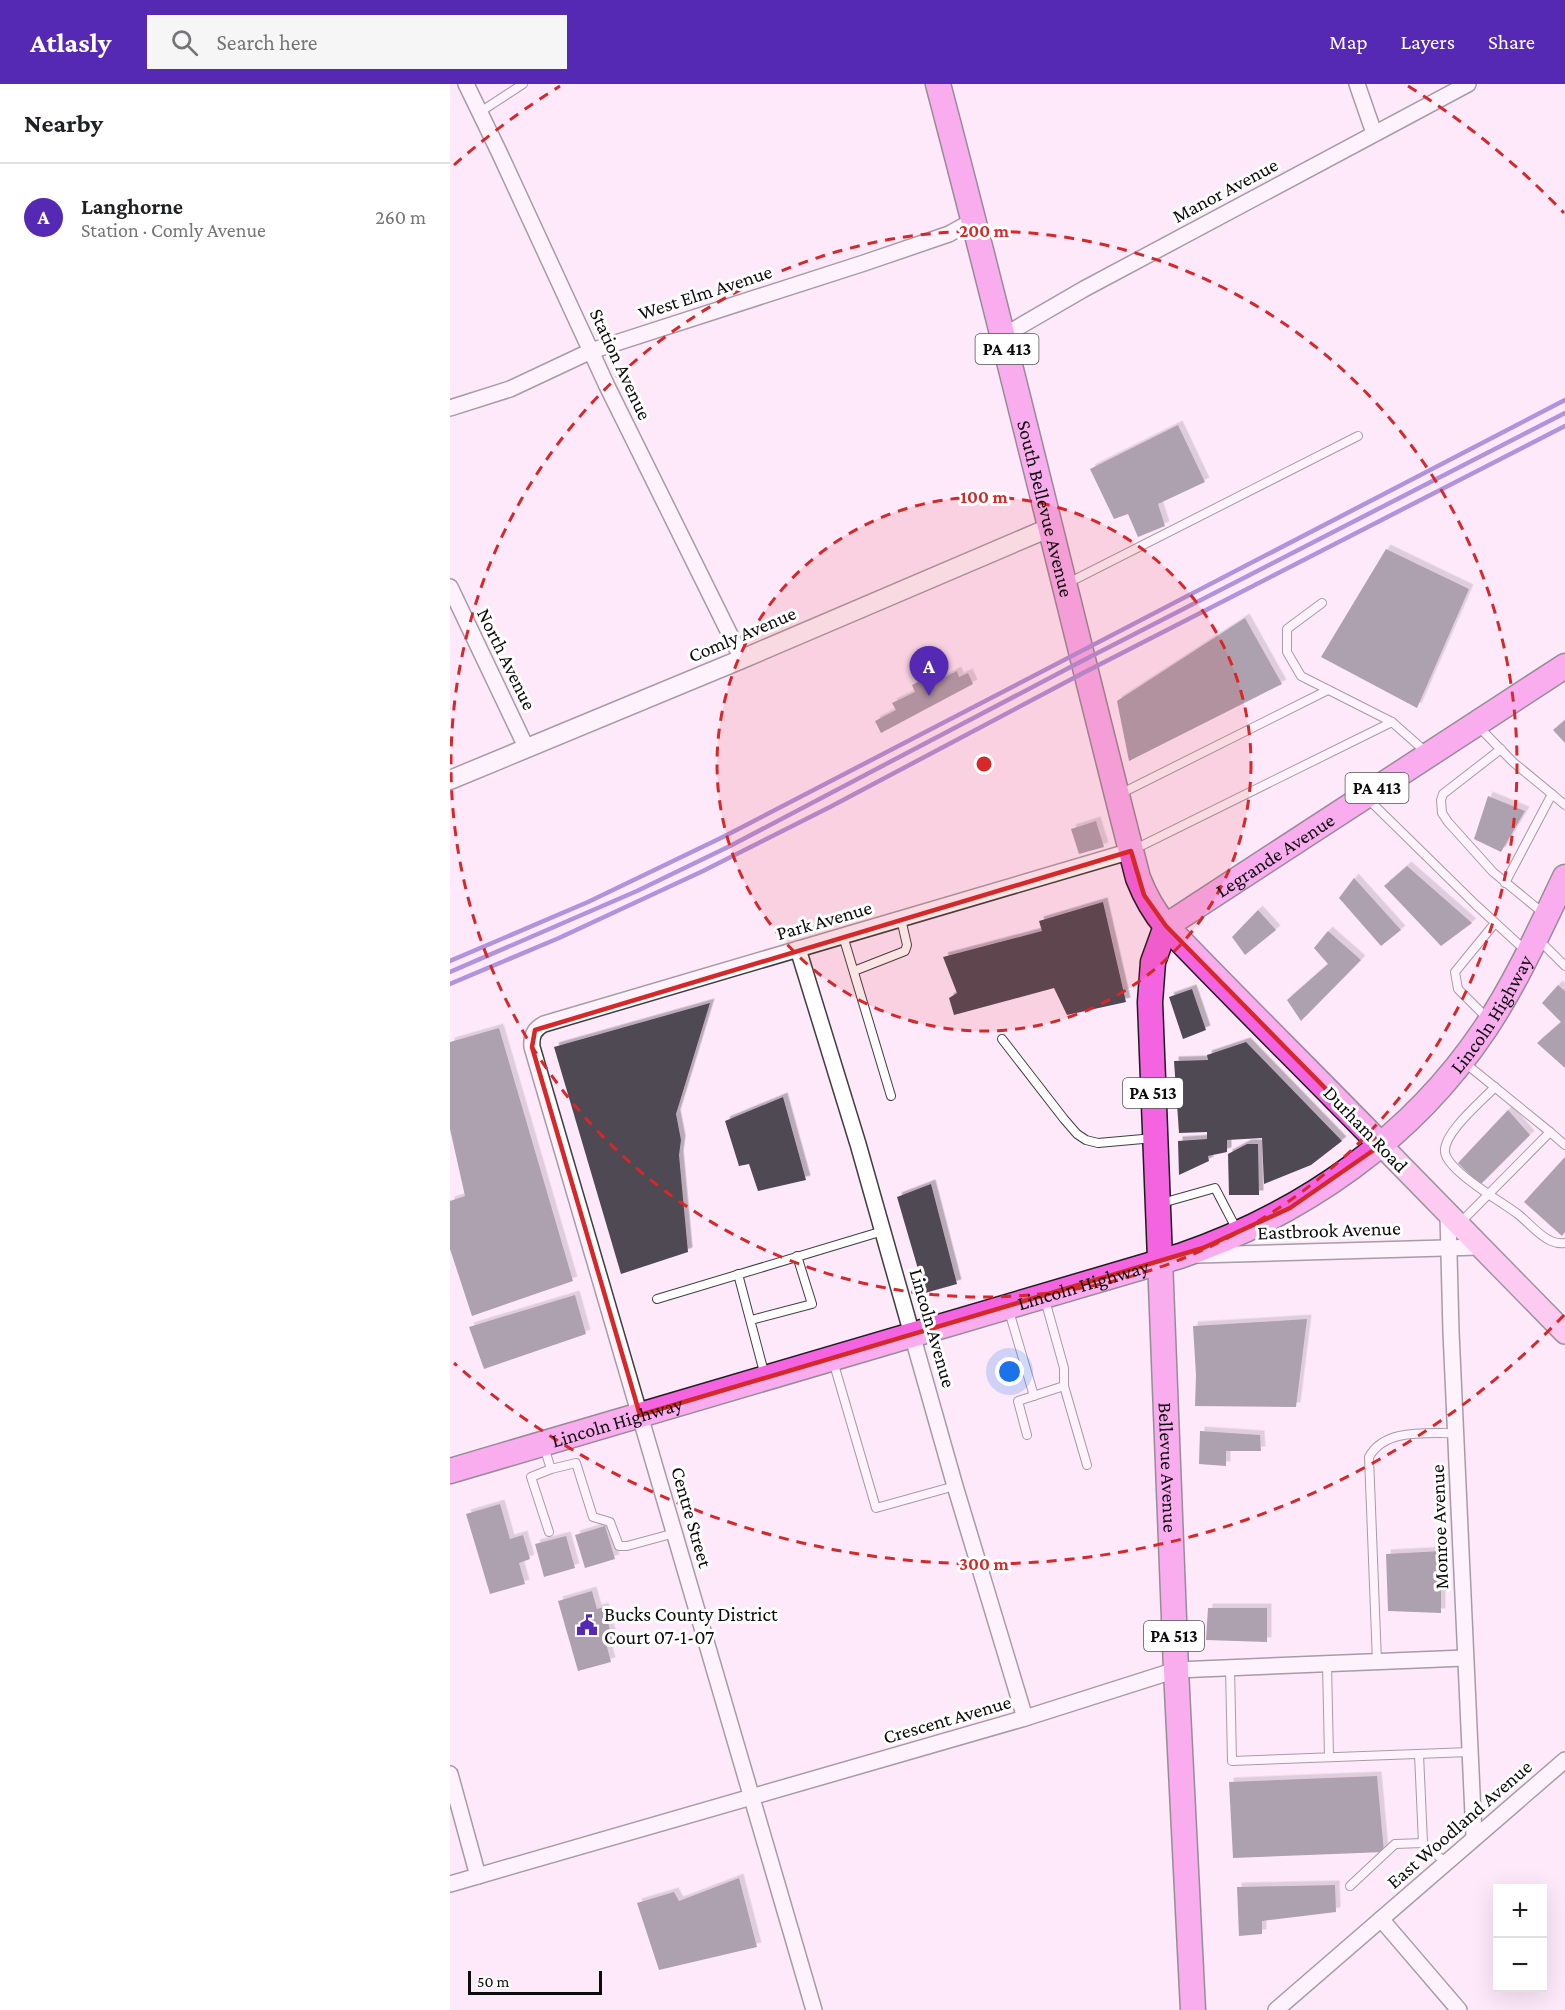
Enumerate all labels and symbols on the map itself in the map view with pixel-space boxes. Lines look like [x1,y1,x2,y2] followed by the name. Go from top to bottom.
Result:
[1168,153,1282,227] street label: Manor Avenue
[959,221,1010,241] text: 200 m
[635,260,775,324] street label: West Elm Avenue
[586,305,656,423] street label: Station Avenue
[976,334,1038,364] road number: PA 413
[1013,418,1078,599] street label: South Bellevue Avenue
[960,487,1008,507] text: 100 m
[685,601,800,667] street label: Comly Avenue
[473,605,541,713] street label: North Avenue
[910,646,948,696] pin: A
[974,754,994,774] centre of rings
[1346,773,1408,803] road number: PA 413
[1211,808,1339,902] street label: Legrande Avenue
[774,896,874,944] street label: Park Avenue
[1446,951,1538,1078] street label: Lincoln Highway
[1123,1078,1183,1108] road number: PA 513
[1319,1081,1413,1177] street label: Durham Road
[1257,1216,1401,1243] street label: Eastbrook Avenue
[1015,1255,1152,1314] street label: Lincoln Highway
[906,1266,961,1390] street label: Lincoln Avenue
[995,1357,1024,1386] your location
[549,1392,686,1452] street label: Lincoln Highway
[1155,1402,1182,1533] street label: Bellevue Avenue
[667,1464,717,1570] street label: Centre Street
[1426,1464,1452,1590] street label: Monroe Avenue
[959,1554,1009,1574] text: 300 m
[604,1603,778,1648] place label: Bucks County District Court 07-1-07
[575,1613,599,1637] public building icon: Bucks County District Court 07-1-07
[1144,1621,1204,1651] road number: PA 513
[880,1690,1014,1748] street label: Crescent Avenue
[1382,1755,1536,1893] street label: East Woodland Avenue
[468,1968,602,1996] scale bar

